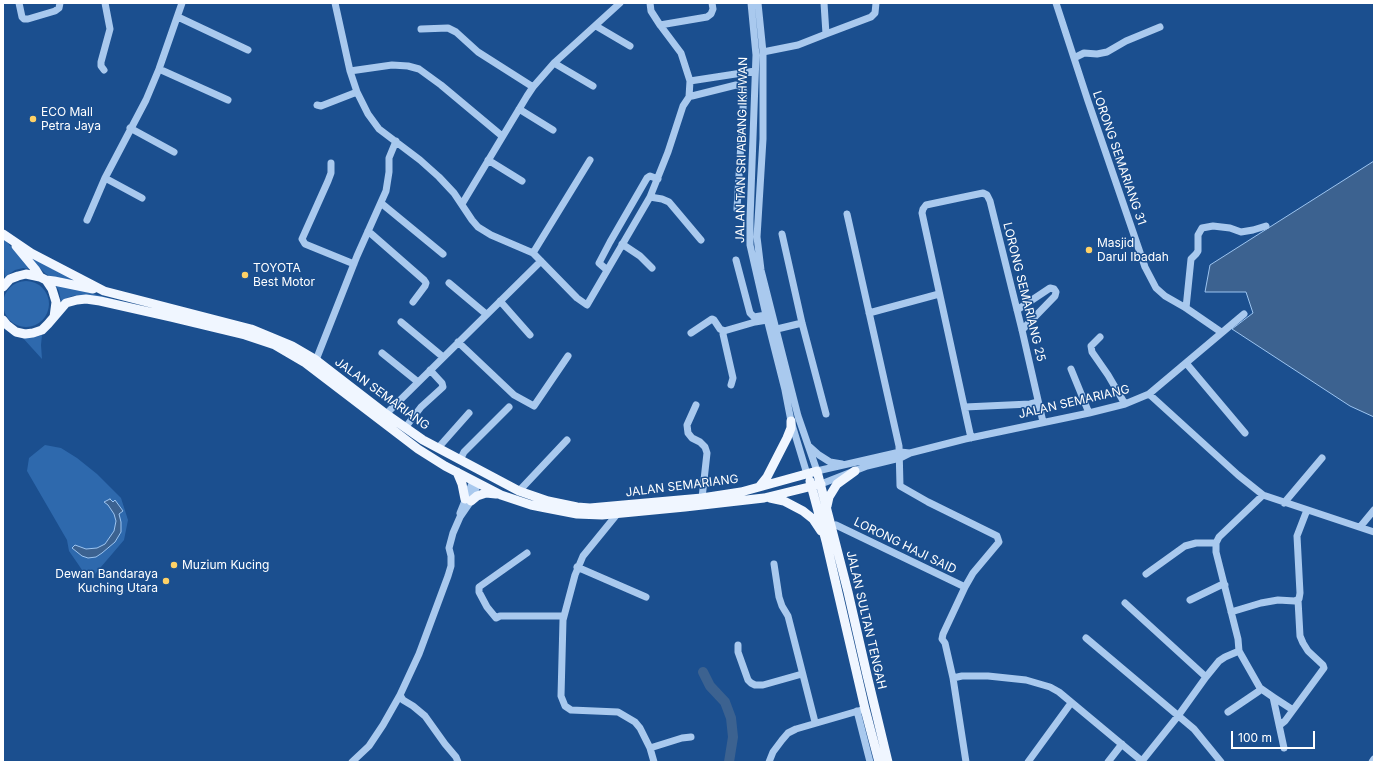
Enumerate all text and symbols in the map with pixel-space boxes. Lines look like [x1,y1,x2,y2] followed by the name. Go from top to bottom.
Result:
[733,57,751,243] street label: JALAN TAN SRI ABANG IKHWAN
[1089,89,1149,227] street label: LORONG SEMARIANG 31
[41,105,101,133] place label: ECO Mall Petra Jaya
[28,114,38,124] marker: ECO Mall Petra Jaya
[1000,221,1048,363] street label: LORONG SEMARIANG 25
[1097,236,1169,264] place label: Masjid Darul Ibadah
[1084,245,1094,255] marker: Masjid Darul Ibadah
[253,261,315,289] place label: TOYOTA Best Motor
[240,270,250,280] marker: TOYOTA Best Motor
[332,355,432,433] street label: JALAN SEMARIANG
[1017,382,1131,422] street label: JALAN SEMARIANG
[625,472,739,500] street label: JALAN SEMARIANG
[851,515,959,577] street label: LORONG HAJI SAID
[843,549,889,691] street label: JALAN SULTAN TENGAH
[182,558,269,572] place label: Muzium Kucing
[169,560,179,570] marker: Muzium Kucing
[55,567,158,595] place label: Dewan Bandaraya Kuching Utara
[161,576,171,586] marker: Dewan Bandaraya Kuching Utara
[1233,723,1317,749] scale bar
[1238,730,1272,745] text: 100 m

